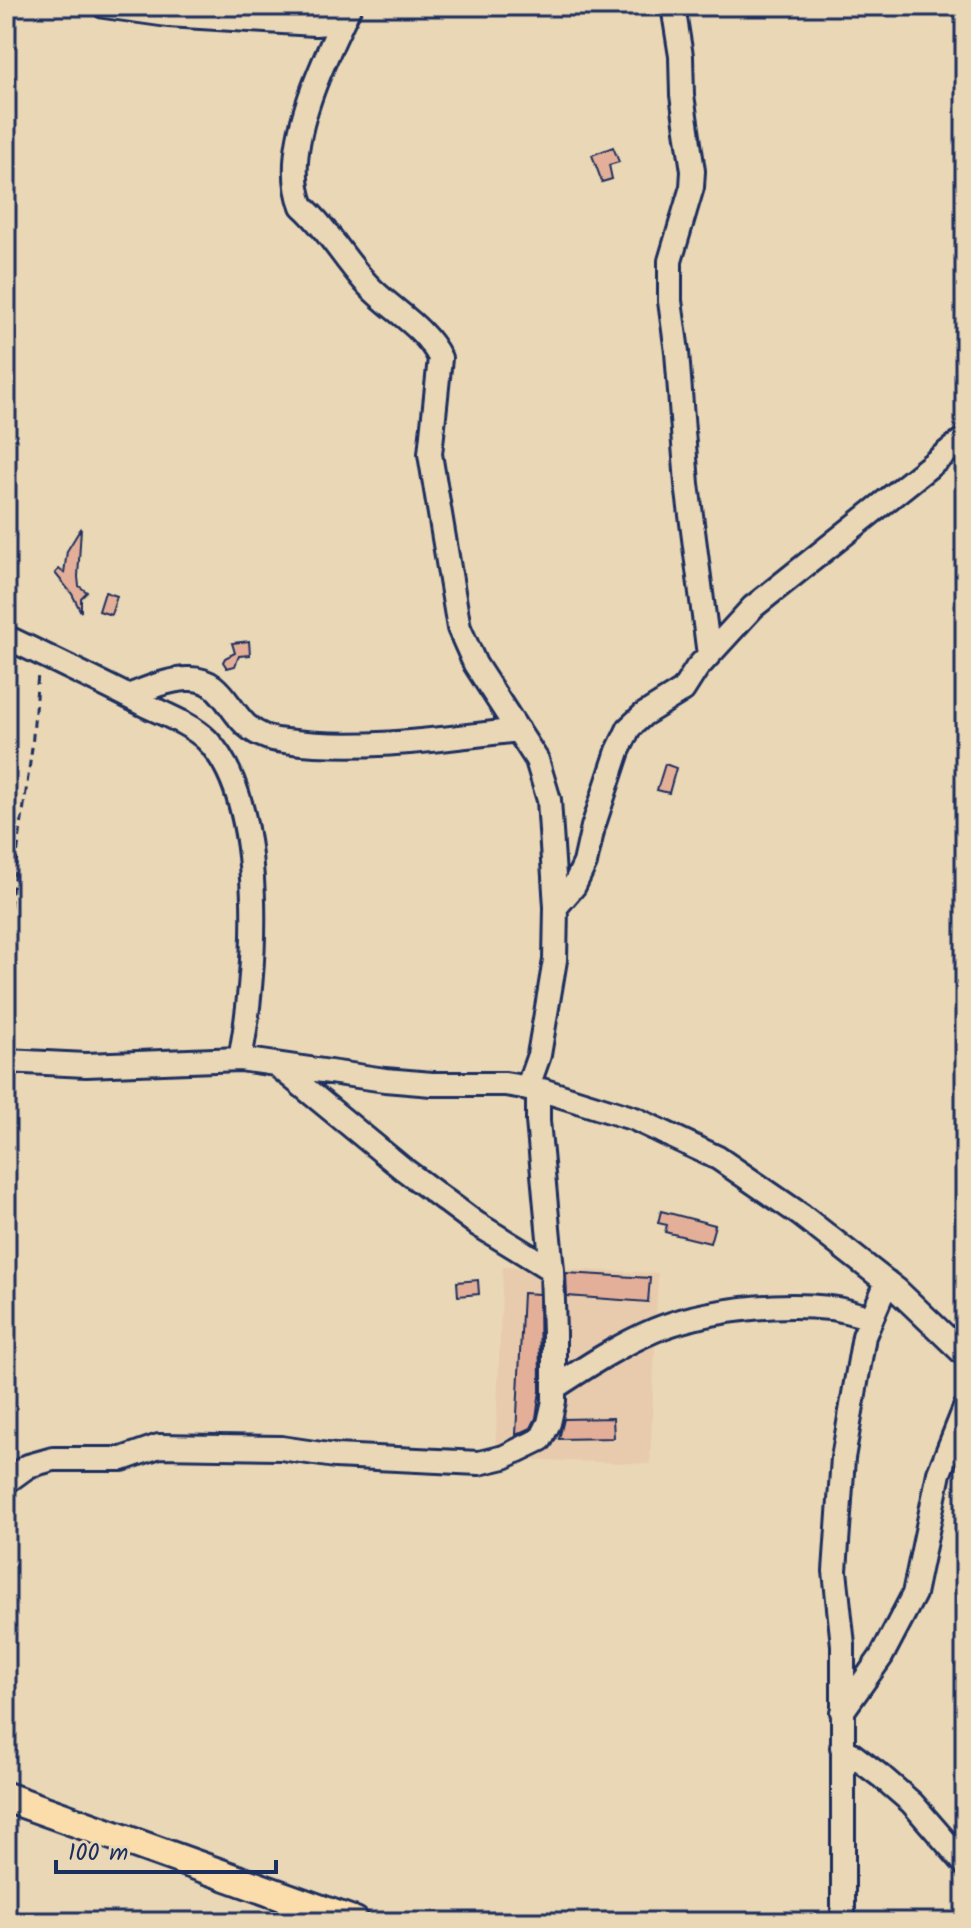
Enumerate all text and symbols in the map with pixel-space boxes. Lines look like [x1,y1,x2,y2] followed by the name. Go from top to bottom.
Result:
[56,1824,276,1874] scale bar
[68,1834,128,1873] text: 100 m

